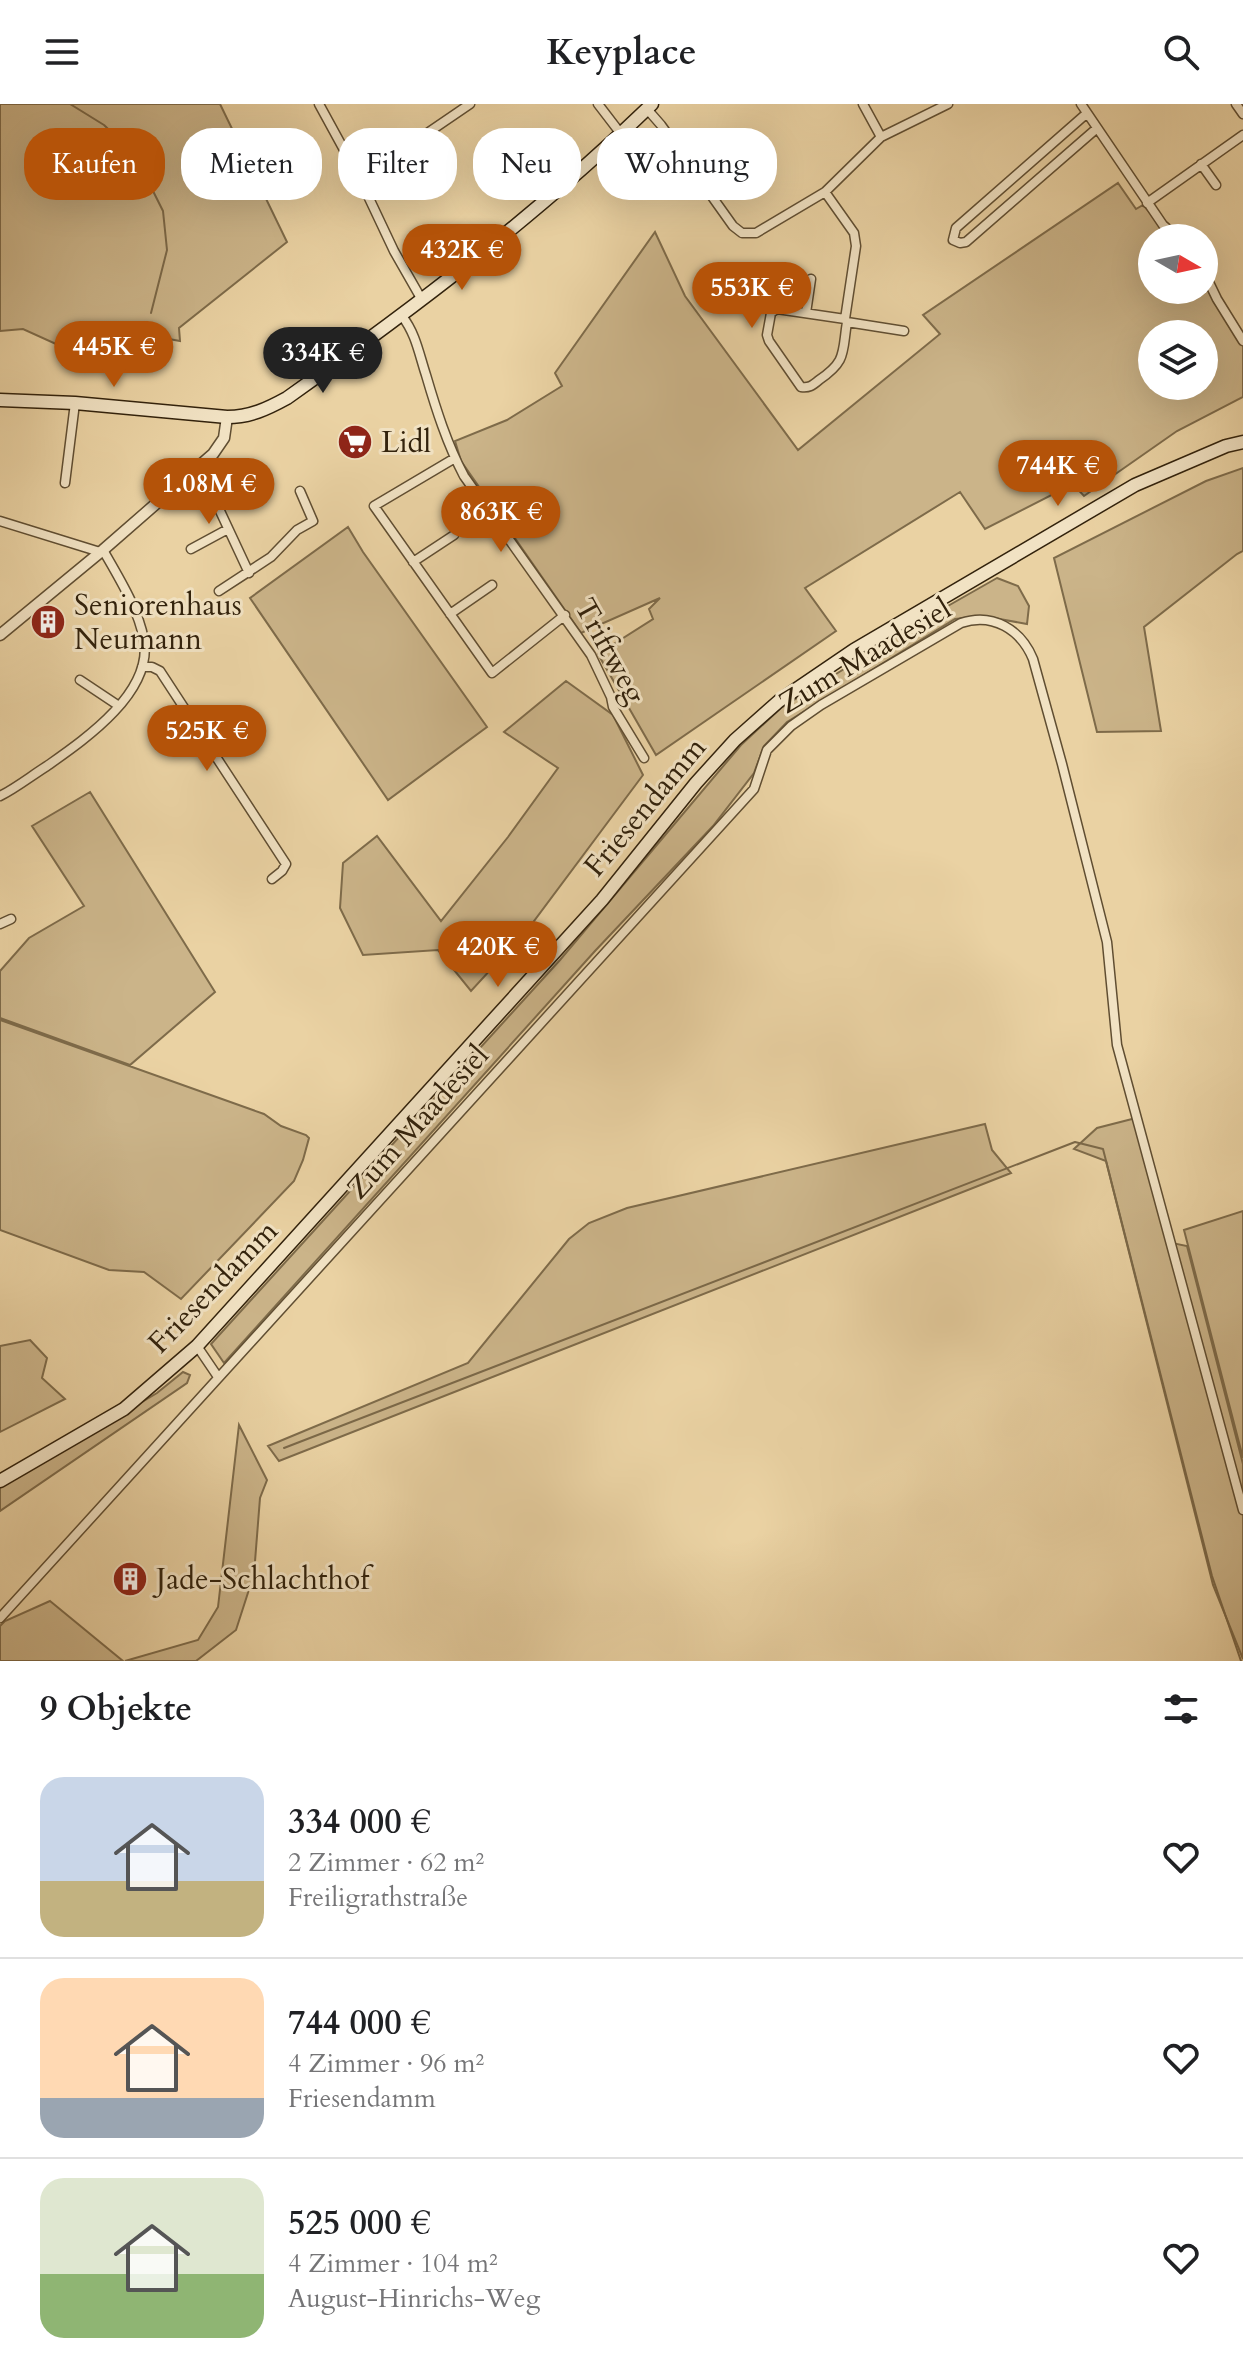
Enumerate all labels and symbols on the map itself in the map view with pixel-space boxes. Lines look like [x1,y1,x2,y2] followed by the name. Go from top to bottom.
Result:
[397,224,527,292] pin: 432K €
[1138,224,1218,304] north arrow
[687,262,817,330] pin: 553K €
[49,321,179,389] pin: 445K €
[258,327,388,395] pin: 334K €
[381,422,432,463] place label: Lidl
[336,423,374,461] supermarket icon: Lidl
[993,440,1123,508] pin: 744K €
[135,458,283,526] pin: 1.08M €
[436,486,566,554] pin: 863K €
[74,585,242,660] place label: Seniorenhaus Neumann
[771,588,959,724] street label: Zum Maadesiel
[564,591,656,711] street label: Triftweg
[29,603,67,641] building icon: Seniorenhaus Neumann
[142,705,272,773] pin: 525K €
[575,728,716,885] street label: Friesendamm
[433,921,563,989] pin: 420K €
[338,1036,499,1208] street label: Zum Maadesiel
[139,1211,287,1363] street label: Friesendamm
[152,1559,374,1600] place label: Jade-Schlachthof
[111,1560,149,1598] building icon: Jade-Schlachthof

